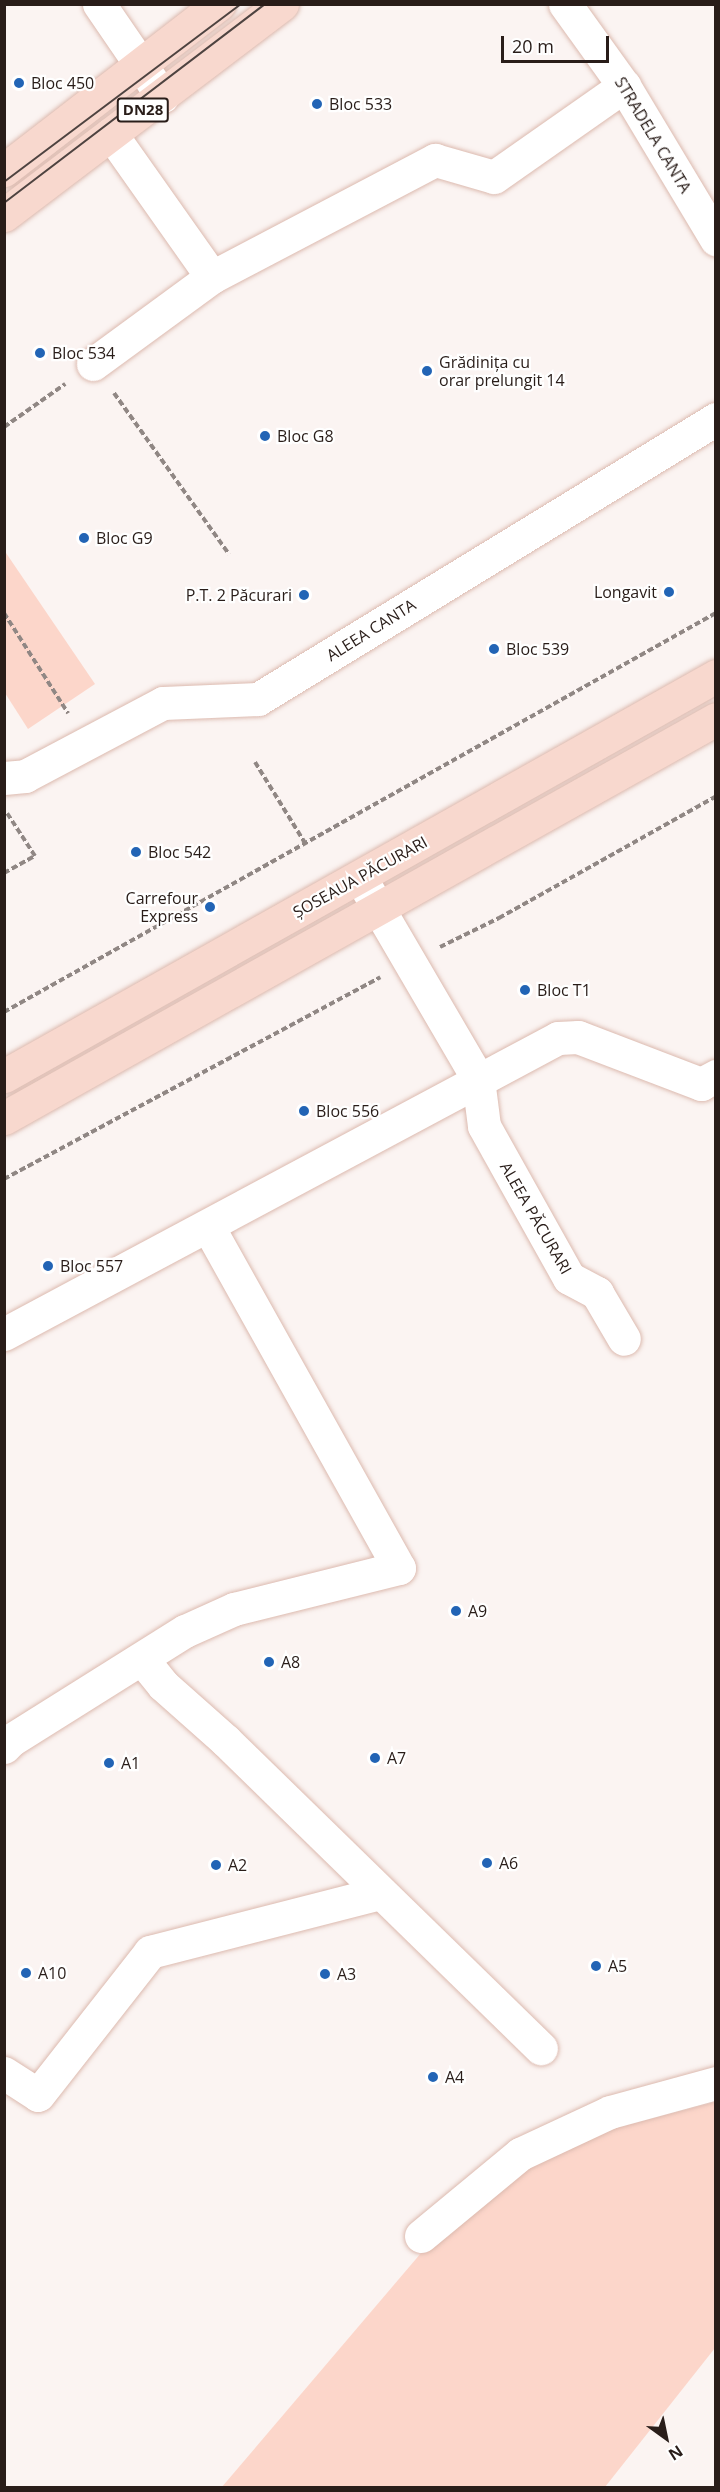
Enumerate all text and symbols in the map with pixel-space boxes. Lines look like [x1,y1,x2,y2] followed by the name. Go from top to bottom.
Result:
[504,24,612,62] scale bar
[512,34,554,58] text: 20 m
[31,73,94,93] place label: Bloc 450
[611,74,695,196] street label: STRADELA CANTA
[12,76,26,90] marker: Bloc 450
[329,94,392,114] place label: Bloc 533
[310,97,324,111] marker: Bloc 533
[116,98,170,122] road number: DN28
[52,343,115,363] place label: Bloc 534
[33,346,47,360] marker: Bloc 534
[439,352,565,390] place label: Grădinița cu orar prelungit 14
[420,364,434,378] marker: Grădinița cu orar prelungit 14
[277,426,334,446] place label: Bloc G8
[258,429,272,443] marker: Bloc G8
[96,528,153,548] place label: Bloc G9
[77,531,91,545] marker: Bloc G9
[594,582,657,602] place label: Longavit
[186,585,292,605] place label: P.T. 2 Păcurari
[662,585,676,599] marker: Longavit
[297,588,311,602] marker: P.T. 2 Păcurari
[323,595,419,665] street label: ALEEA CANTA
[506,639,569,659] place label: Bloc 539
[487,642,501,656] marker: Bloc 539
[289,832,431,922] street label: ȘOSEAUA PĂCURARI
[148,842,211,862] place label: Bloc 542
[129,845,143,859] marker: Bloc 542
[126,888,198,926] place label: Carrefour Express
[203,900,217,914] marker: Carrefour Express
[537,980,591,1000] place label: Bloc T1
[518,983,532,997] marker: Bloc T1
[316,1101,379,1121] place label: Bloc 556
[297,1104,311,1118] marker: Bloc 556
[496,1158,576,1278] street label: ALEEA PĂCURARI
[60,1256,123,1276] place label: Bloc 557
[41,1259,55,1273] marker: Bloc 557
[468,1601,487,1621] place label: A9
[449,1604,463,1618] marker: A9
[281,1652,300,1672] place label: A8
[262,1655,276,1669] marker: A8
[387,1748,406,1768] place label: A7
[368,1751,382,1765] marker: A7
[121,1753,140,1773] place label: A1
[102,1756,116,1770] marker: A1
[499,1853,518,1873] place label: A6
[228,1855,247,1875] place label: A2
[480,1856,494,1870] marker: A6
[209,1858,223,1872] marker: A2
[608,1956,627,1976] place label: A5
[589,1959,603,1973] marker: A5
[38,1963,66,1983] place label: A10
[337,1964,356,1984] place label: A3
[19,1966,33,1980] marker: A10
[318,1967,332,1981] marker: A3
[445,2067,464,2087] place label: A4
[426,2070,440,2084] marker: A4
[636,2408,696,2468] north arrow
[664,2440,687,2466] text: N

